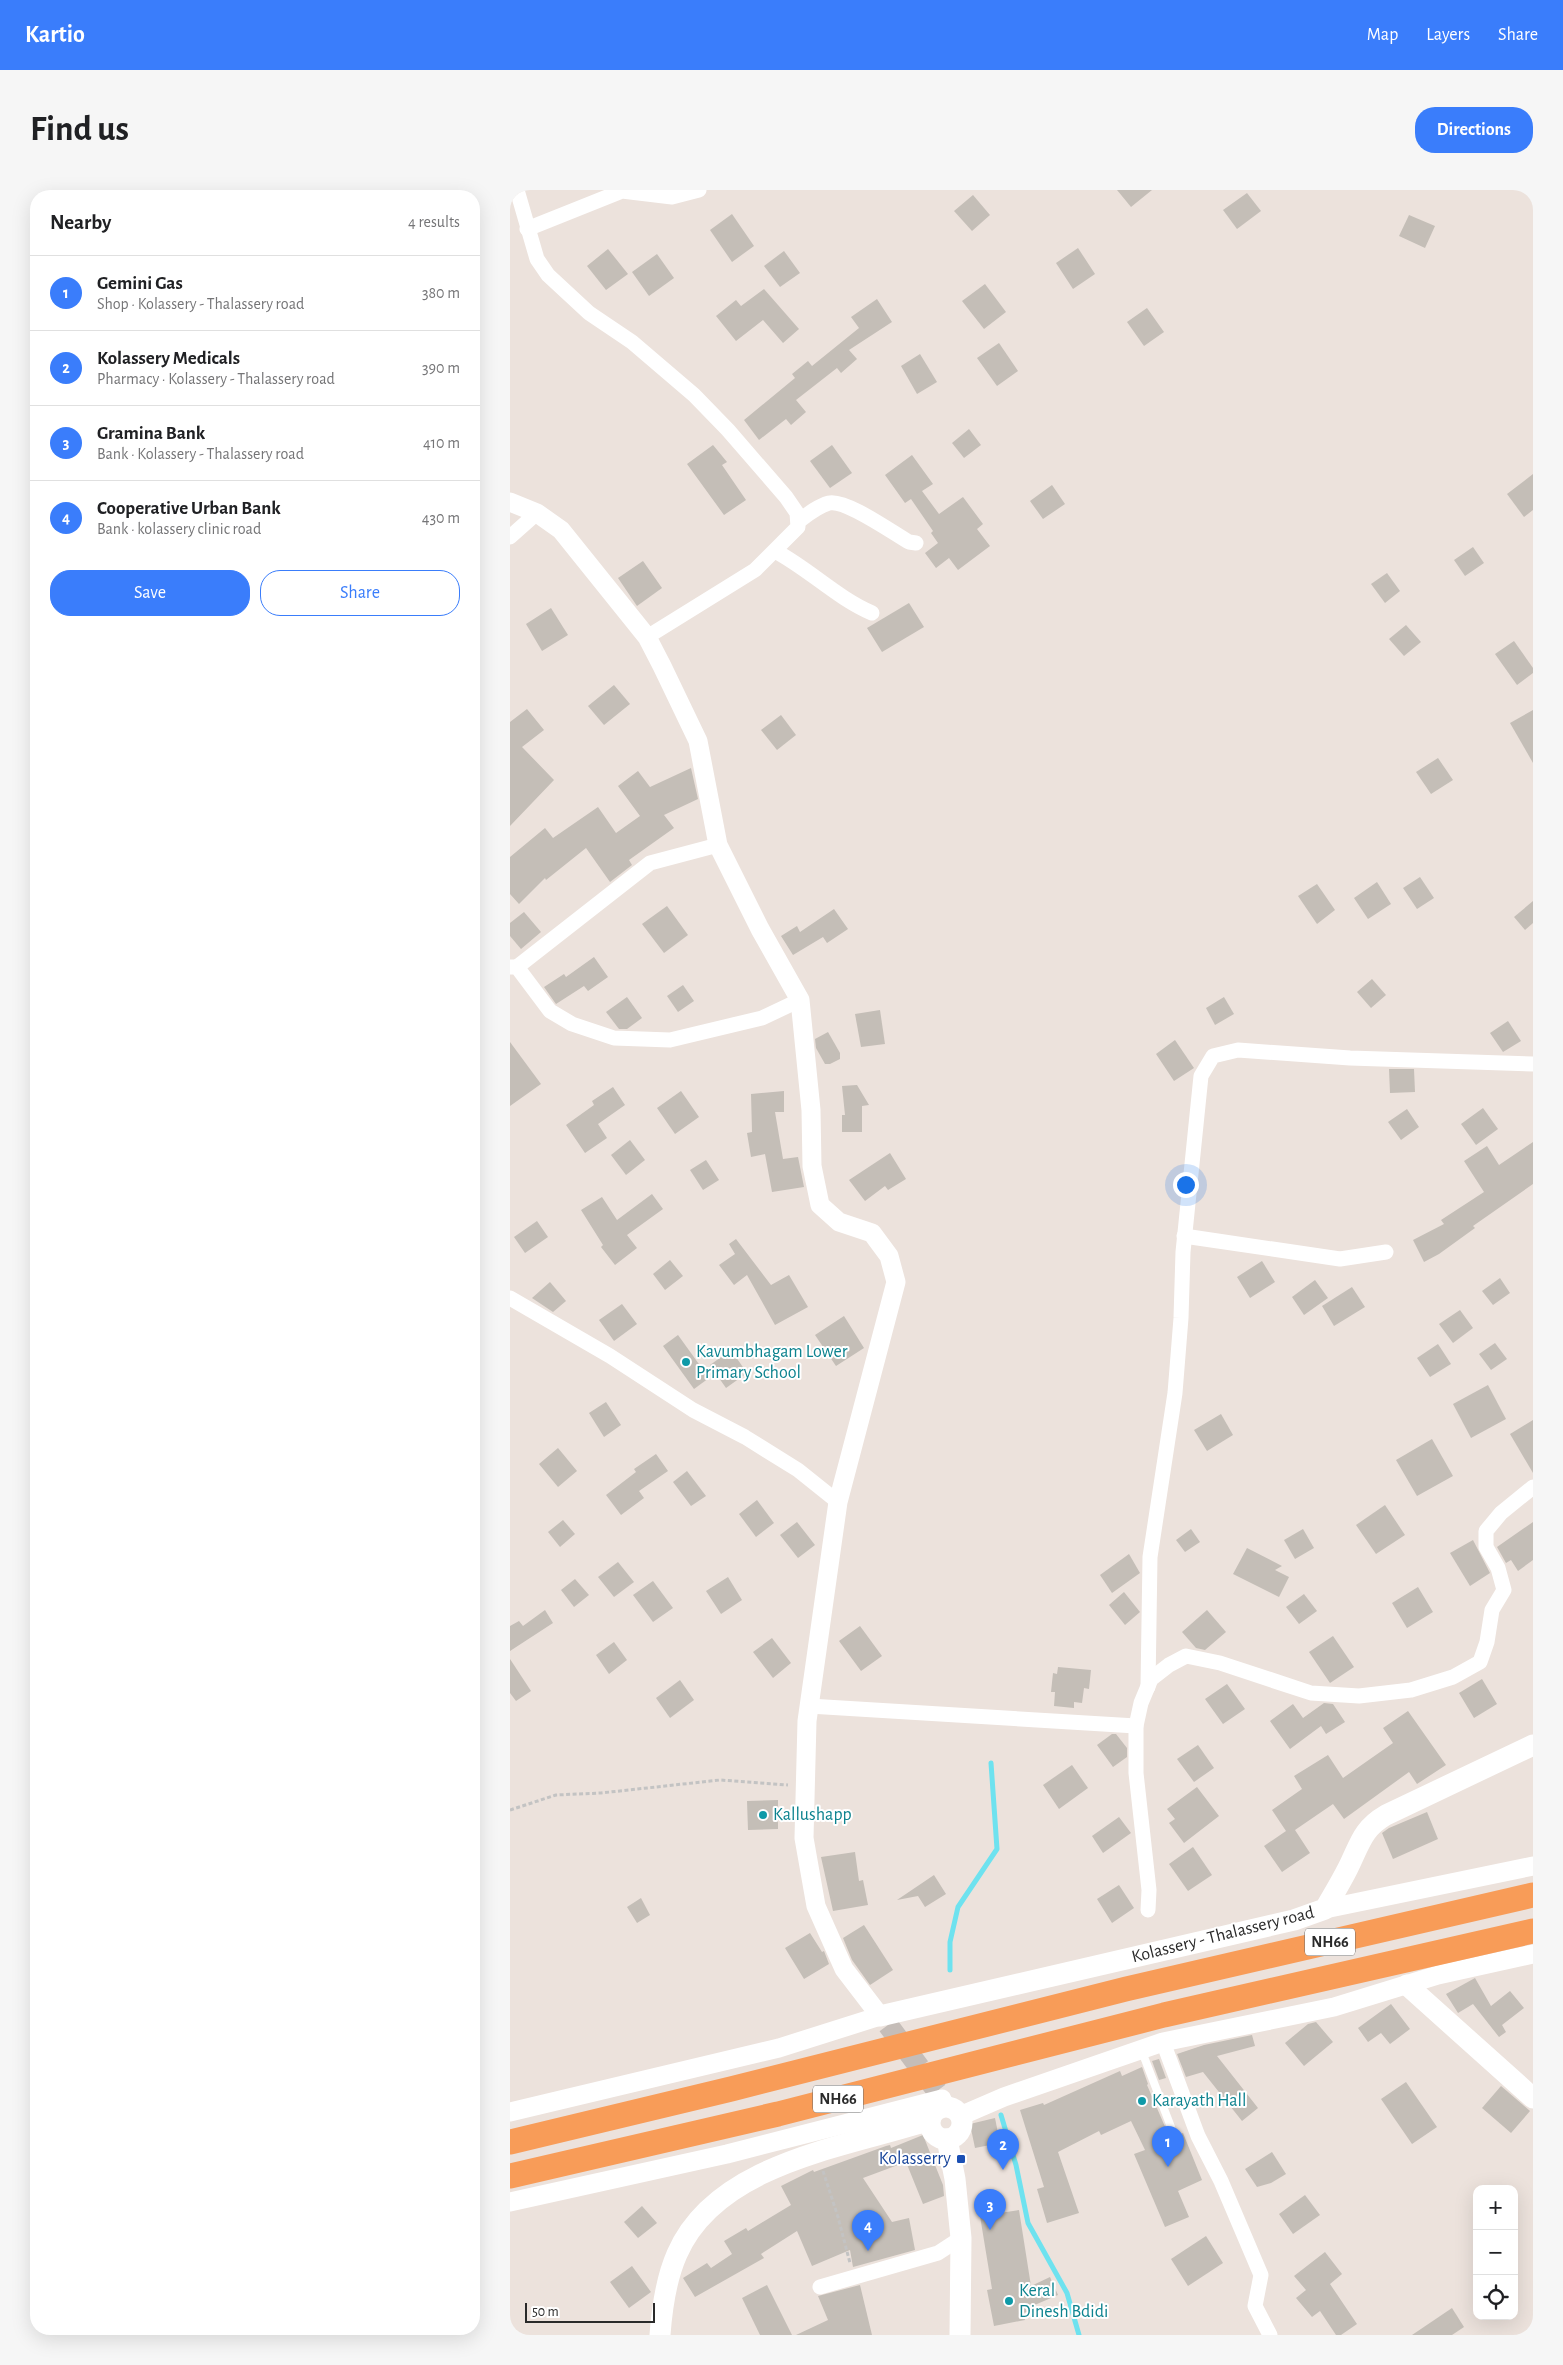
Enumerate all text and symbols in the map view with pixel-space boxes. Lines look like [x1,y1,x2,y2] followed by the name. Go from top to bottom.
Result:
[25,23,85,47] text: Kartio
[1367,26,1398,44] text: Map
[1426,26,1470,44] text: Layers
[1498,26,1538,44] text: Share
[1415,107,1533,153] button: Directions
[30,112,129,147] text: Find us
[50,212,111,233] text: Nearby
[408,214,460,230] text: 4 results
[97,274,183,293] text: Gemini Gas
[63,285,69,301] text: 1
[422,285,460,301] text: 380 m
[97,296,304,312] text: Shop · Kolassery - Thalassery road
[97,349,240,368] text: Kolassery Medicals
[62,360,70,376] text: 2
[422,360,460,376] text: 390 m
[97,371,335,387] text: Pharmacy · Kolassery - Thalassery road
[97,424,205,443] text: Gramina Bank
[63,435,69,451] text: 3
[423,435,460,451] text: 410 m
[97,446,304,462] text: Bank · Kolassery - Thalassery road
[97,499,281,518] text: Cooperative Urban Bank
[62,510,70,526] text: 4
[422,510,460,526] text: 430 m
[97,521,261,537] text: Bank · kolassery clinic road
[50,570,250,616] button: Save
[260,570,460,616] button: Share
[1173,1172,1199,1198] your location
[696,1343,848,1382] place label: Kavumbhagam Lower Primary School
[680,1356,692,1368] marker: Kavumbhagam Lower Primary School
[773,1806,852,1824] place label: Kallushapp
[757,1809,769,1821] marker: Kallushapp
[1130,1904,1316,1966] street label: Kolassery - Thalassery road
[1305,1928,1355,1955] road number: NH66
[813,2086,863,2112] road number: NH66
[1152,2092,1246,2110] place label: Karayath Hall
[1136,2095,1148,2107] marker: Karayath Hall
[1152,2126,1184,2167] pin: 1
[987,2129,1019,2170] pin: 2
[879,2150,951,2168] place label: Kolasserry
[955,2153,967,2165] marker: Kolasserry
[1473,2185,1518,2320] map controls
[1473,2185,1518,2230] button: +
[974,2189,1006,2230] pin: 3
[852,2210,884,2251] pin: 4
[1473,2230,1518,2275] button: −
[1473,2275,1518,2320] button: locate
[1019,2282,1108,2321] place label: Keral Dinesh Bdidi
[1003,2295,1015,2307] marker: Keral Dinesh Bdidi
[525,2300,655,2323] scale bar
[532,2305,559,2319] text: 50 m

